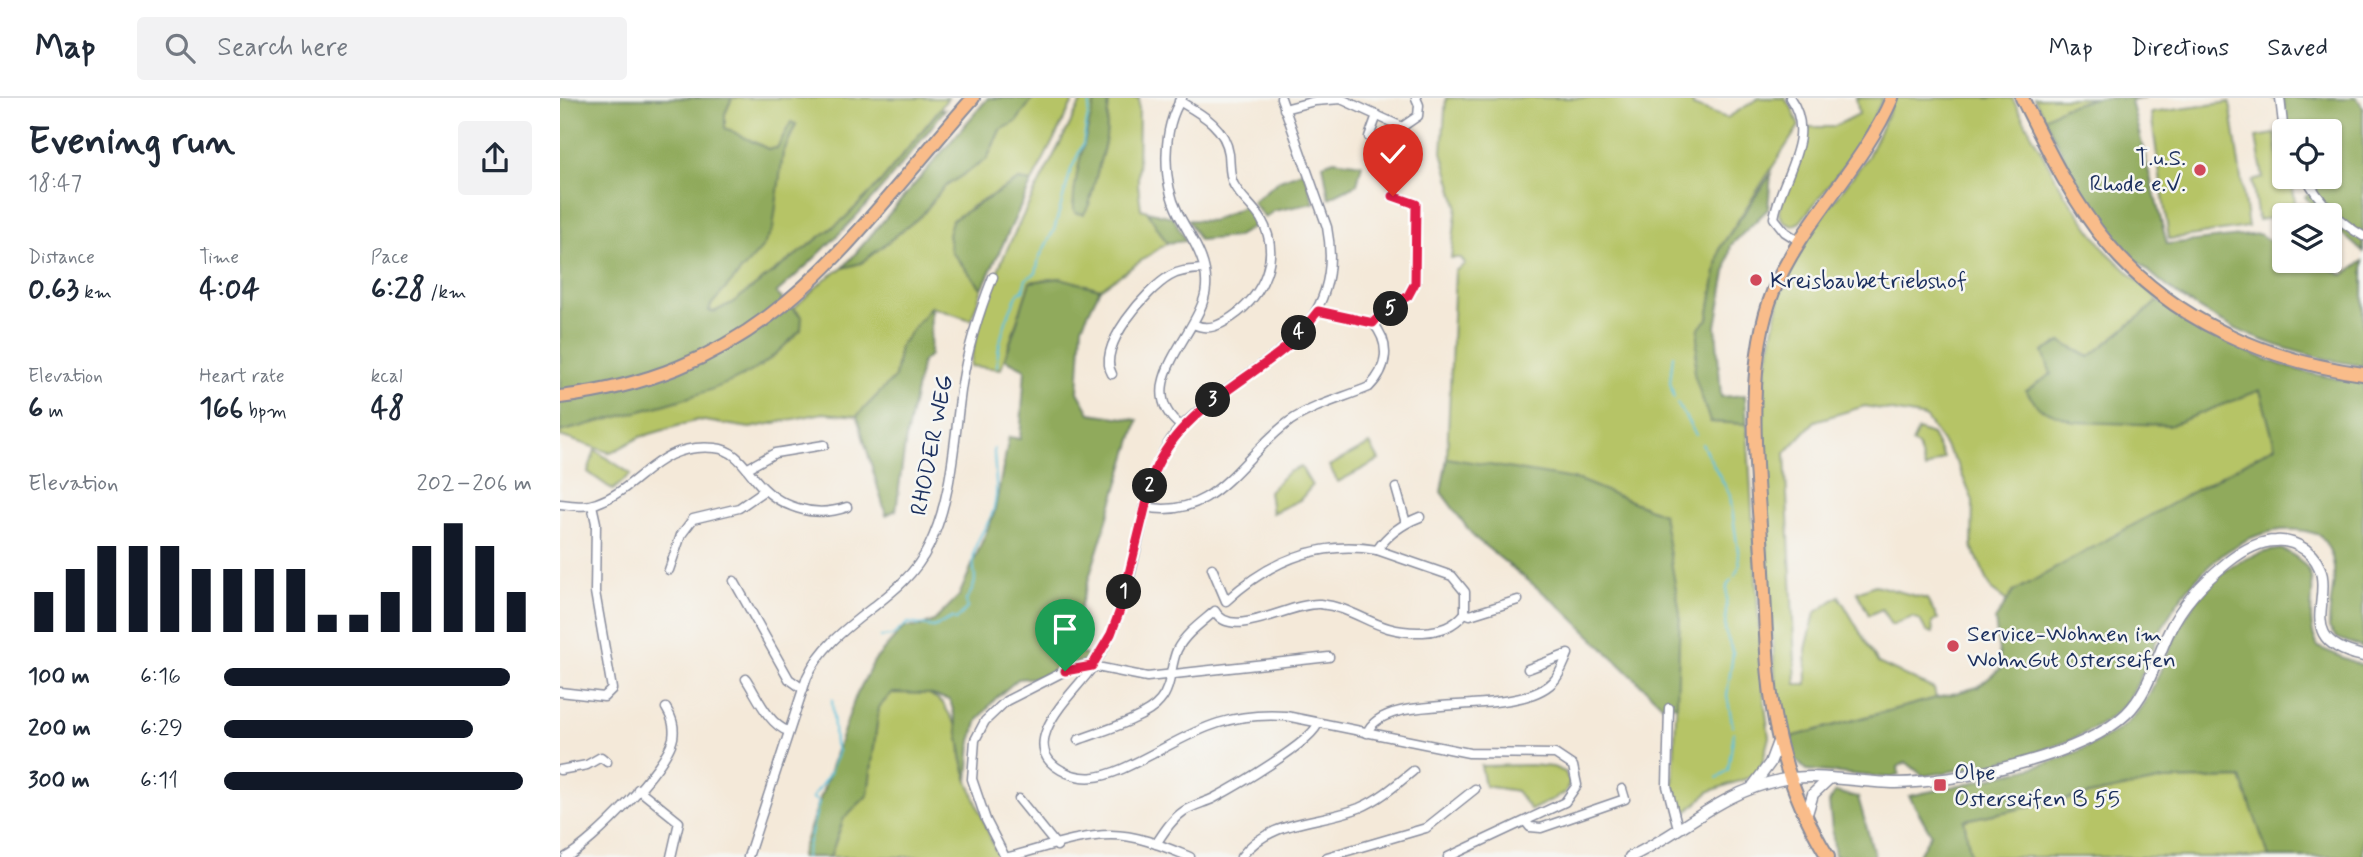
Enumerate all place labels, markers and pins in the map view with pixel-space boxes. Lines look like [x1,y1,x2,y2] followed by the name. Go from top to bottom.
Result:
[1363,124,1423,196] pin
[2089,144,2186,200] place label: T.u.S. Rhode e.V.
[2192,162,2208,178] marker: T.u.S. Rhode e.V.
[1770,267,1967,297] place label: Kreisbaubetriebshof
[1748,272,1764,288] marker: Kreisbaubetriebshof
[1374,292,1408,326] pin: 5
[1282,316,1316,350] pin: 4
[1196,382,1230,418] pin: 3
[1132,468,1168,504] pin: 2
[1106,574,1142,610] pin: 1
[1035,599,1095,671] pin
[1967,620,2176,676] place label: Service-Wohnen im WohnGut Osterseifen
[1945,638,1961,654] marker: Service-Wohnen im WohnGut Osterseifen
[1954,759,2120,815] place label: Olpe Osterseifen B 55
[1932,777,1948,793] marker: Olpe Osterseifen B 55

